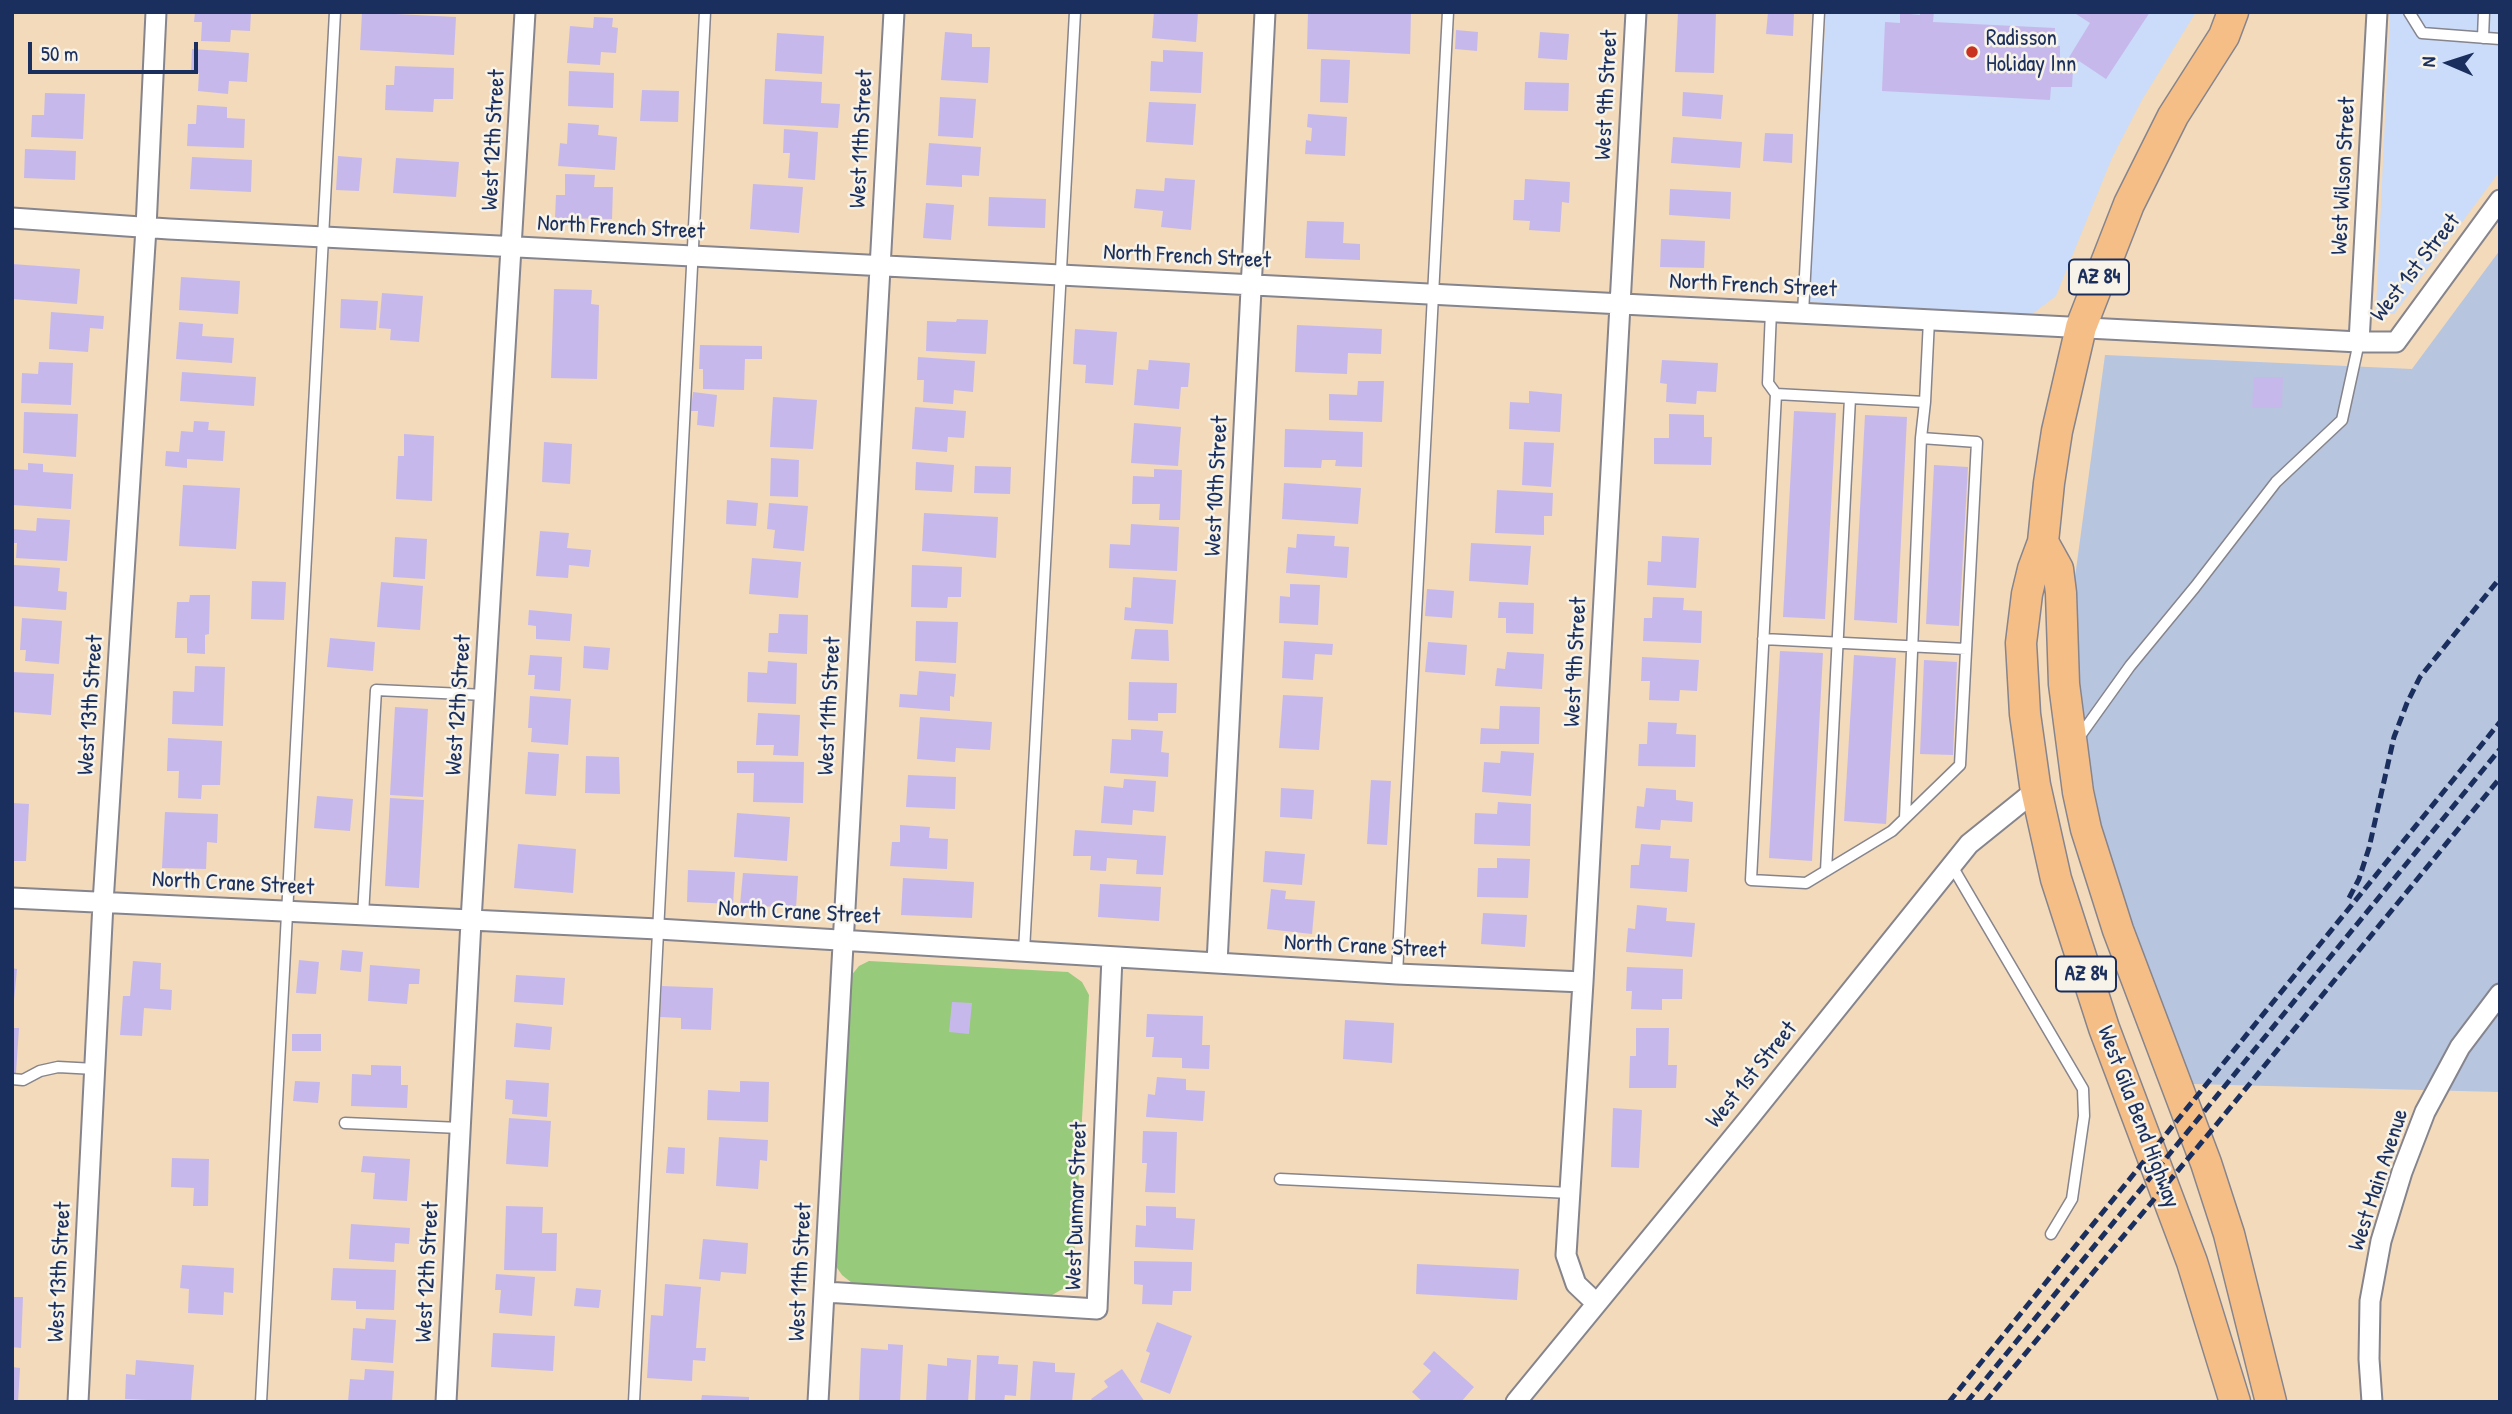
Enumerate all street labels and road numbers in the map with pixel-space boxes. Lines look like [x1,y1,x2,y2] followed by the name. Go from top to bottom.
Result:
[1590,29,1624,161] street label: West 9th Street
[477,69,511,211] street label: West 12th Street
[845,69,879,209] street label: West 11th Street
[2326,96,2362,256] street label: West Wilson Street
[2365,209,2467,327] street label: West 1st Street
[537,210,705,246] street label: North French Street
[1103,239,1271,275] street label: North French Street
[2069,260,2129,294] road number: AZ 84
[1669,268,1837,304] street label: North French Street
[1200,415,1234,557] street label: West 10th Street
[1559,596,1593,728] street label: West 9th Street
[72,634,110,776] street label: West 13th Street
[440,634,478,776] street label: West 12th Street
[813,636,847,776] street label: West 11th Street
[151,866,315,902] street label: North Crane Street
[717,895,881,931] street label: North Crane Street
[1283,929,1447,965] street label: North Crane Street
[2056,956,2116,992] road number: AZ 84
[1701,1016,1803,1134] street label: West 1st Street
[2091,1022,2185,1212] street label: West Gila Bend Highway
[2343,1106,2415,1254] street label: West Main Avenue
[1060,1121,1094,1291] street label: West Dunmar Street
[43,1201,77,1343] street label: West 13th Street
[411,1201,445,1343] street label: West 12th Street
[784,1202,818,1342] street label: West 11th Street

